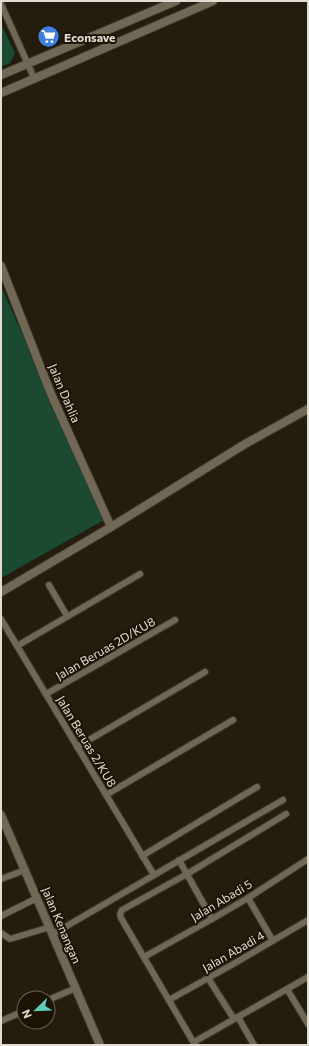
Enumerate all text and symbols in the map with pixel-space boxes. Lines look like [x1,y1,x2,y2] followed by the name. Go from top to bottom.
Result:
[35,24,61,50] supermarket icon: Econsave
[64,30,115,44] place label: Econsave
[45,361,84,425] street label: Jalan Dahlia
[53,614,158,683] street label: Jalan Beruas 2D/KU8
[53,693,120,790] street label: Jalan Beruas 2/KU8
[188,876,255,925] street label: Jalan Abadi 5
[39,885,84,966] street label: Jalan Kenangan
[199,928,267,975] street label: Jalan Abadi 4
[16,990,56,1030] north arrow
[19,1008,34,1020] text: N

